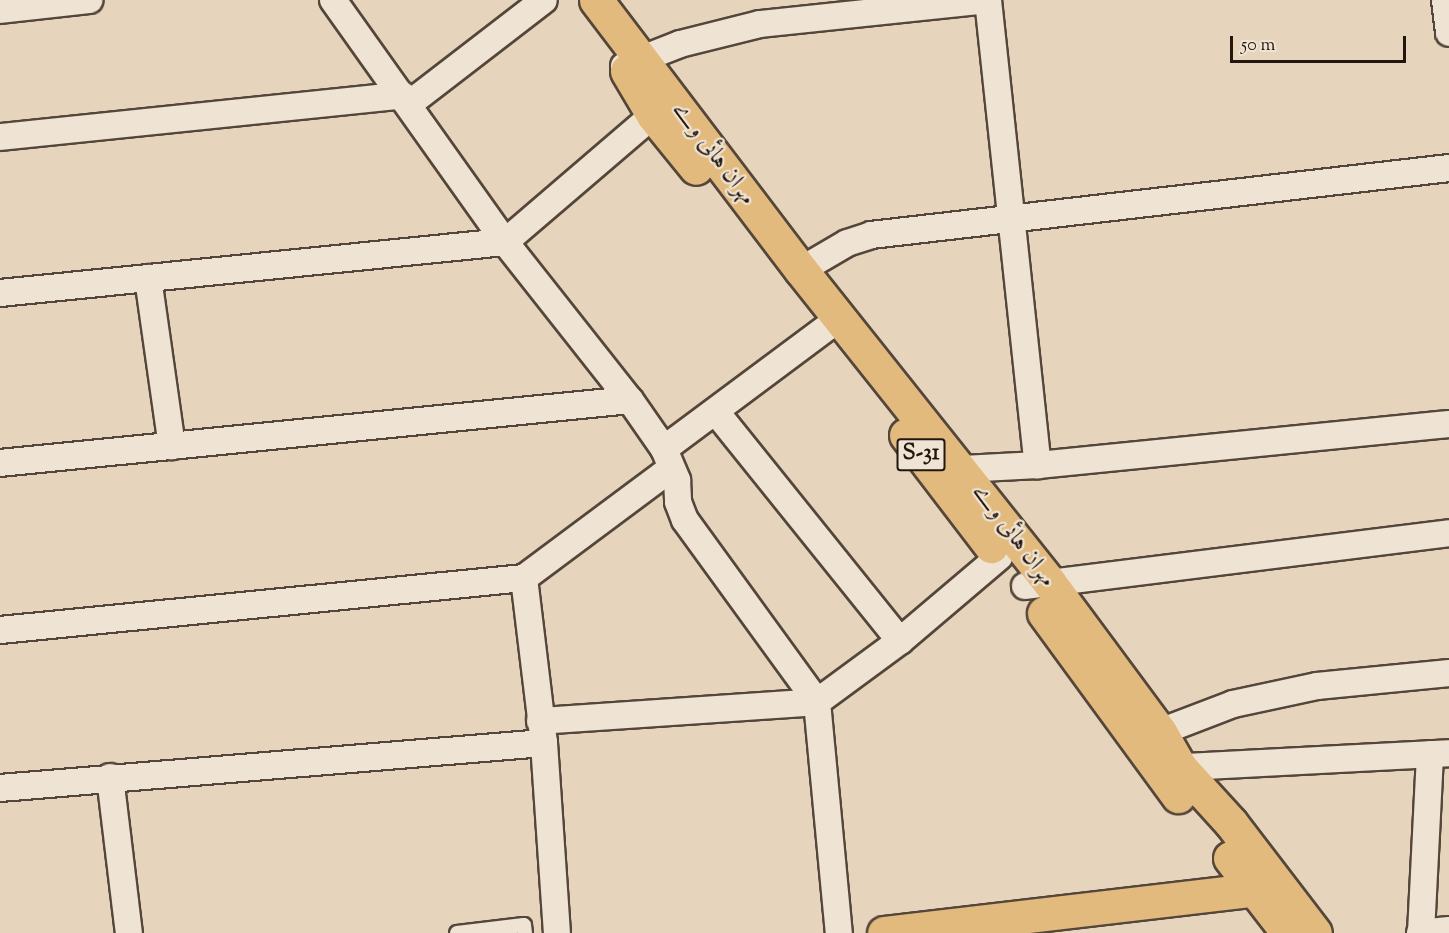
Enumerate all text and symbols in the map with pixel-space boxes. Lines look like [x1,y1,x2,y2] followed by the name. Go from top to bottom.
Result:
[1233,24,1408,62] scale bar
[1241,33,1275,59] text: 50 m
[665,97,761,211] street label: مہران ہائی وے
[896,436,946,474] road number: S-31
[965,479,1061,593] street label: مہران ہائی وے

